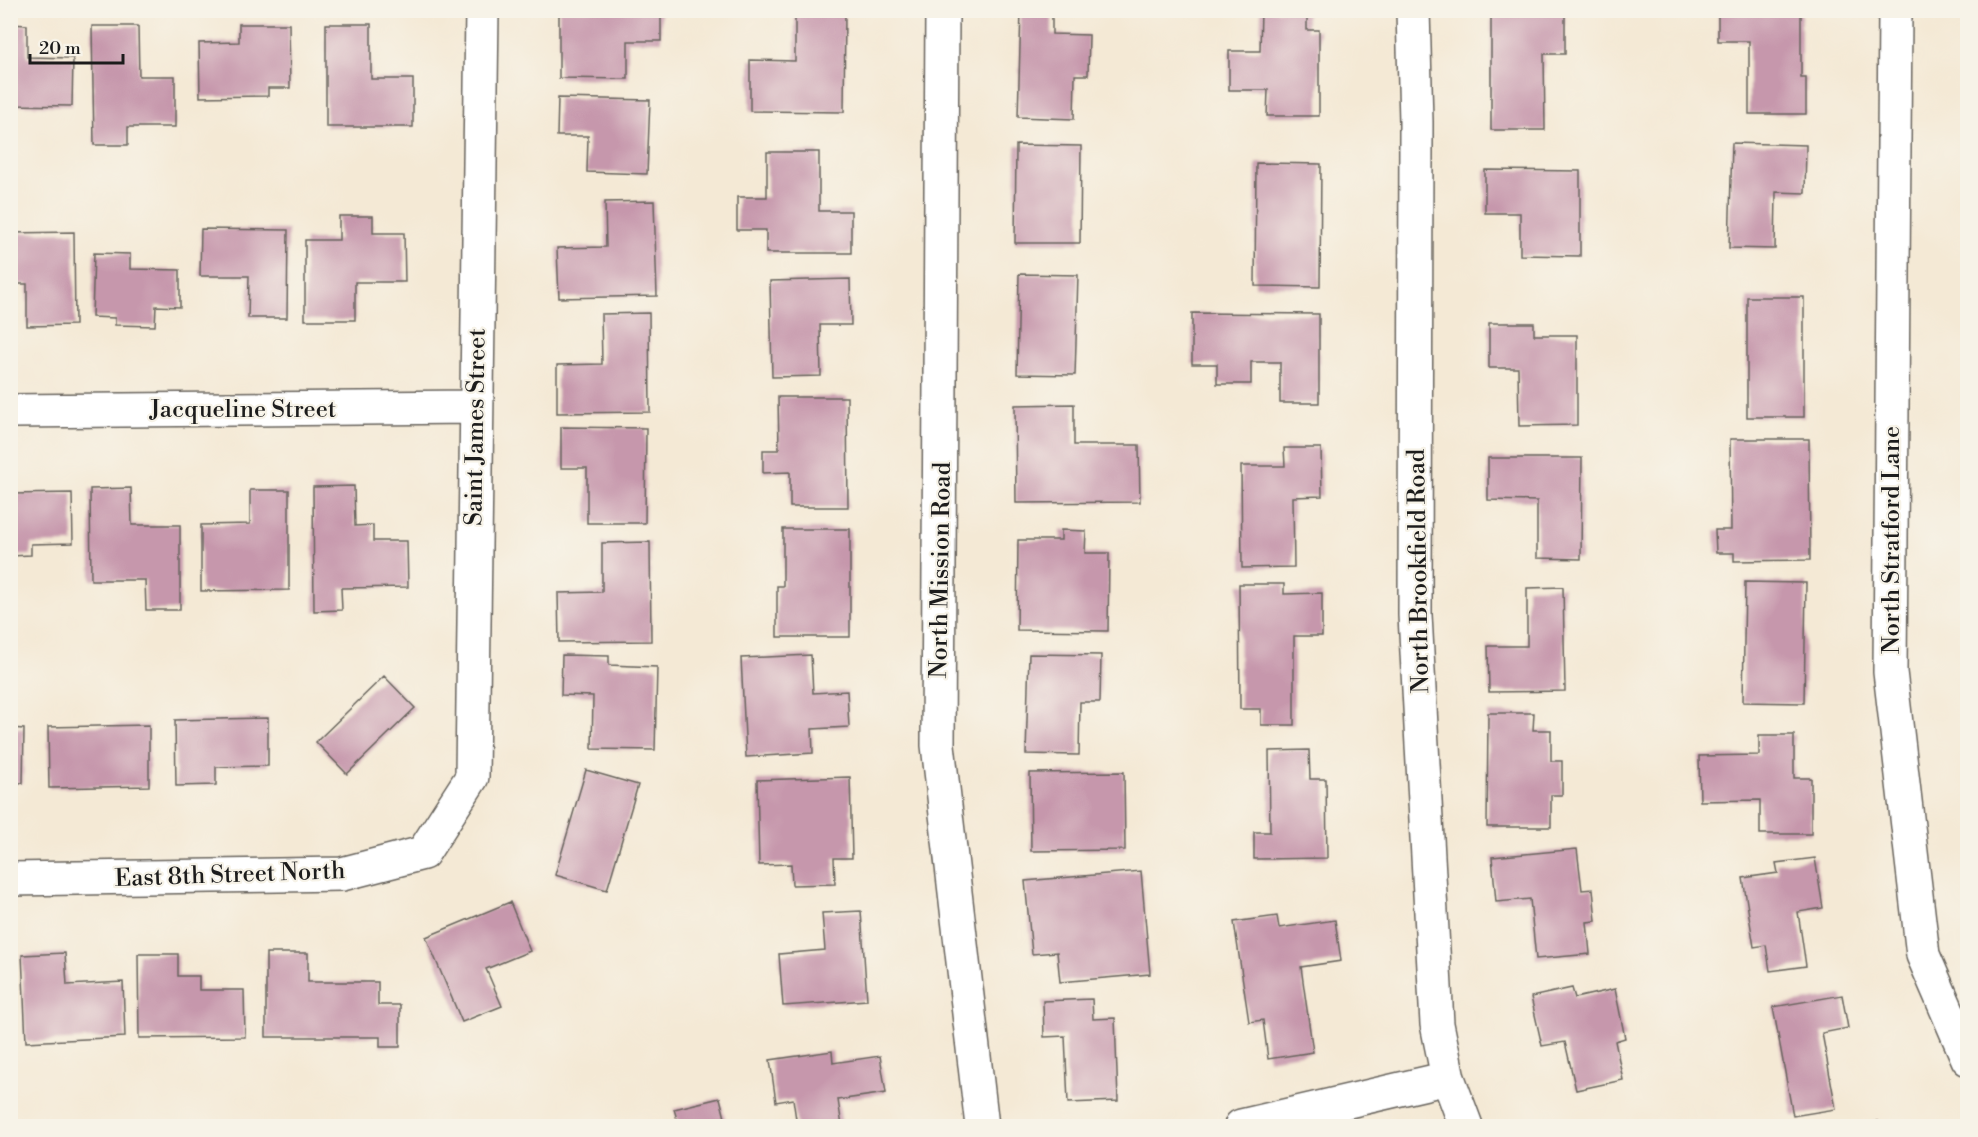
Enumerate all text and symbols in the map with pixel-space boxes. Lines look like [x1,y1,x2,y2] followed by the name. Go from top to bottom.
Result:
[30,27,123,65] scale bar
[39,37,81,60] text: 20 m
[459,327,493,526] street label: Saint James Street
[149,395,337,425] street label: Jacqueline Street
[1877,426,1907,654] street label: North Stratford Lane
[1402,448,1436,694] street label: North Brookfield Road
[924,461,958,679] street label: North Mission Road
[114,856,346,894] street label: East 8th Street North

